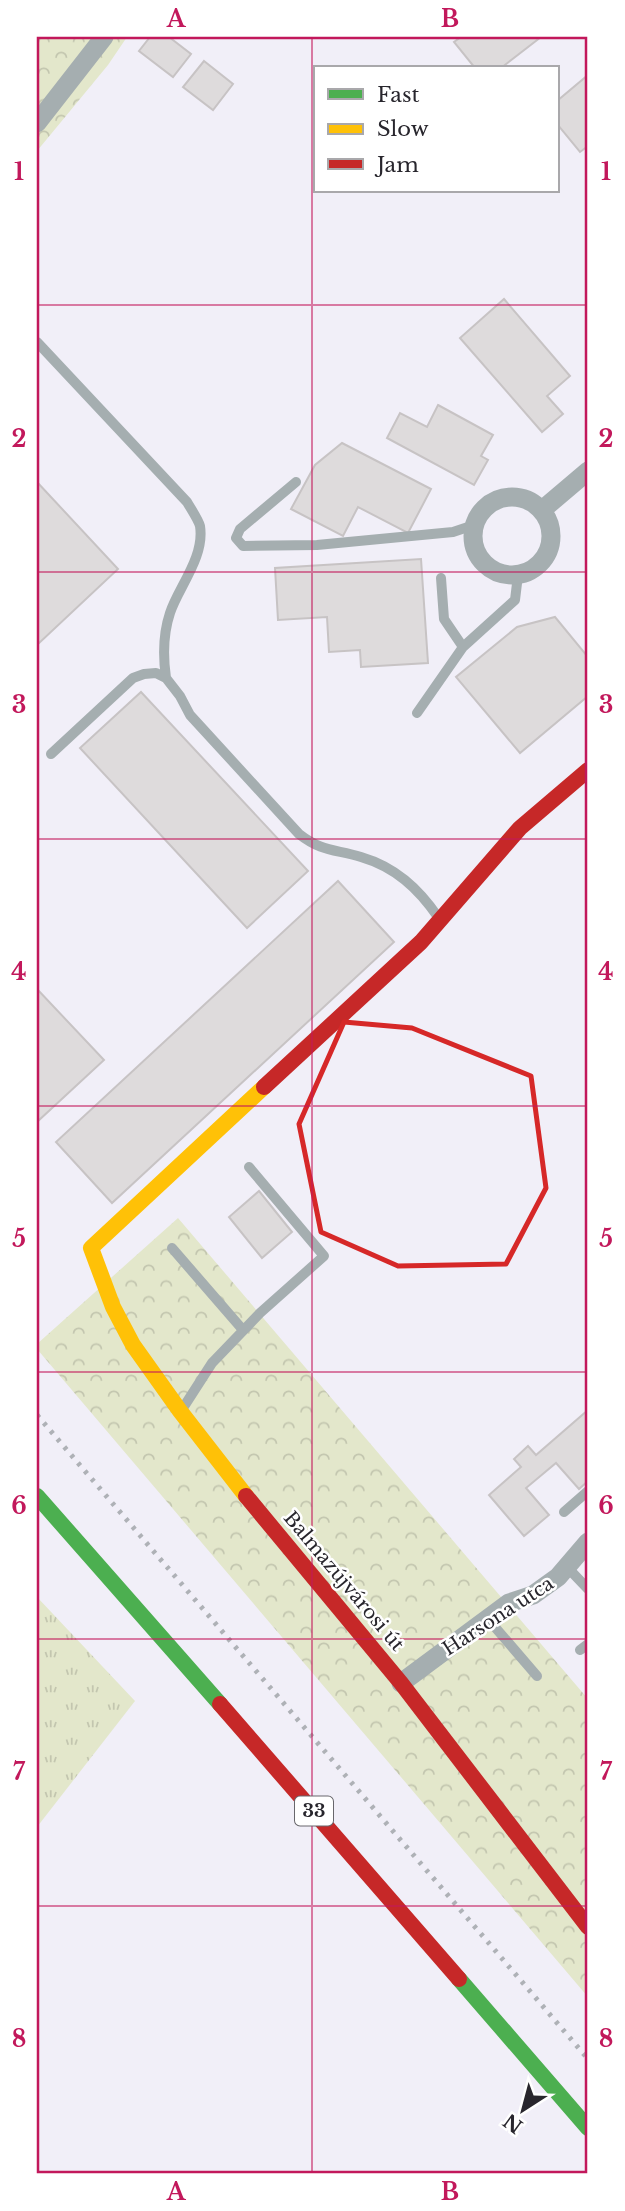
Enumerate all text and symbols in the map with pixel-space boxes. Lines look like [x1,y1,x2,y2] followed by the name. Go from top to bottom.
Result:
[166,5,187,33] text: A
[441,5,459,33] text: B
[314,66,558,192] legend
[377,82,419,108] text: Fast
[377,116,429,142] text: Slow
[374,152,419,178] text: Jam
[14,158,24,186] text: 1
[601,158,611,186] text: 1
[12,425,26,453] text: 2
[599,425,613,453] text: 2
[12,691,26,719] text: 3
[599,691,613,719] text: 3
[11,958,27,986] text: 4
[598,958,614,986] text: 4
[12,1225,26,1253] text: 5
[599,1225,613,1253] text: 5
[11,1492,27,1520] text: 6
[598,1492,614,1520] text: 6
[279,1507,410,1656] street label: Balmazújvárosi út
[438,1571,558,1660] street label: Harsona utca
[13,1758,26,1786] text: 7
[600,1758,613,1786] text: 7
[295,1797,333,1826] road number: 33
[12,2025,26,2053] text: 8
[599,2025,613,2053] text: 8
[489,2074,558,2144] north arrow
[499,2109,527,2138] text: N
[166,2178,187,2206] text: A
[441,2178,459,2206] text: B

